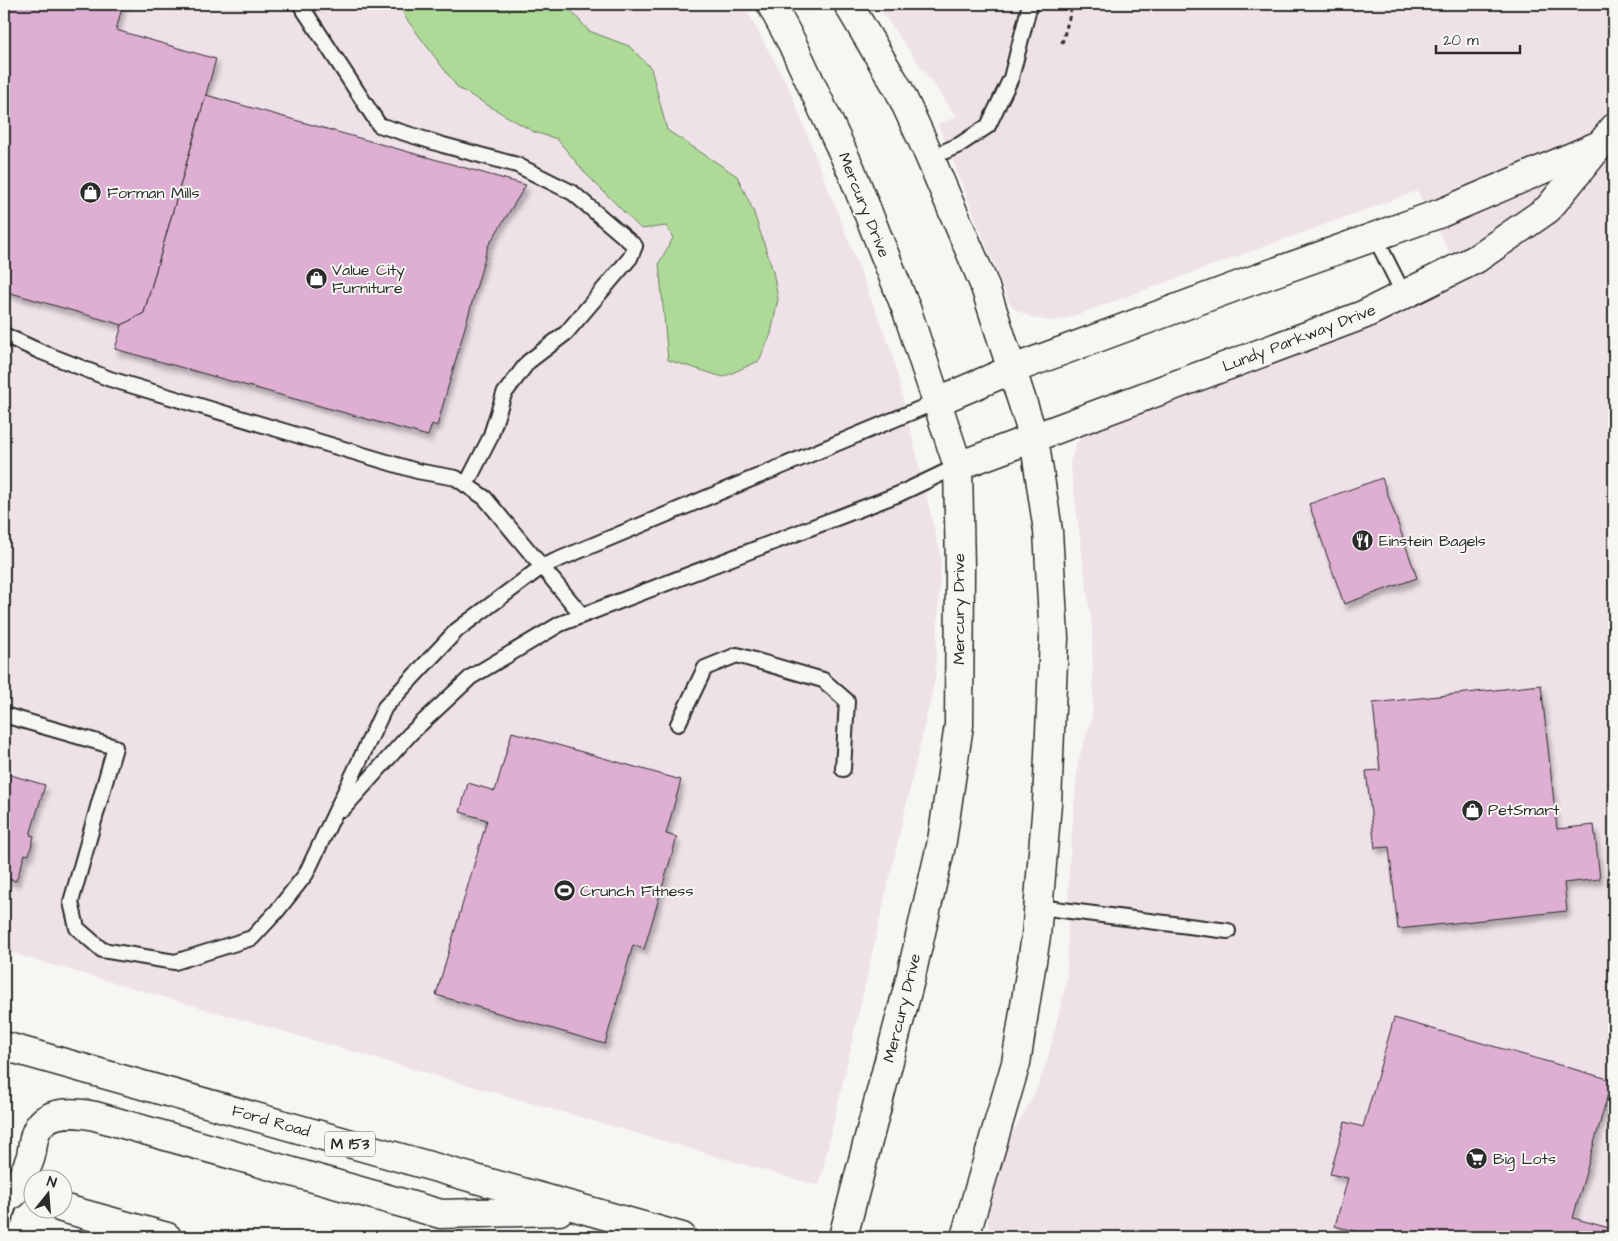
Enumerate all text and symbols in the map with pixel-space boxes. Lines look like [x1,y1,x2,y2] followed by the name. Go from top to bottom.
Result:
[1436,22,1519,54] scale bar
[1443,30,1479,51] text: 20 m
[832,149,895,262] street label: Mercury Drive
[79,181,103,205] shop icon: Forman Mills
[107,182,200,204] place label: Forman Mills
[332,259,405,299] place label: Value City Furniture
[304,267,328,291] shop icon: Value City Furniture
[1219,299,1379,378] street label: Lundy Parkway Drive
[1351,529,1375,553] restaurant icon: Einstein Bagels
[1379,530,1486,553] place label: Einstein Bagels
[948,553,971,665] street label: Mercury Drive
[1460,798,1484,822] shop icon: PetSmart
[1488,799,1560,821] place label: PetSmart
[552,879,576,903] sports icon: Crunch Fitness
[580,880,693,902] place label: Crunch Fitness
[878,951,927,1065] street label: Mercury Drive
[229,1099,313,1143] street label: Ford Road
[325,1132,375,1156] road number: M 153
[1465,1147,1489,1171] supermarket icon: Big Lots
[1493,1148,1556,1171] place label: Big Lots
[22,1168,72,1218] north arrow
[44,1172,59,1193] text: N

